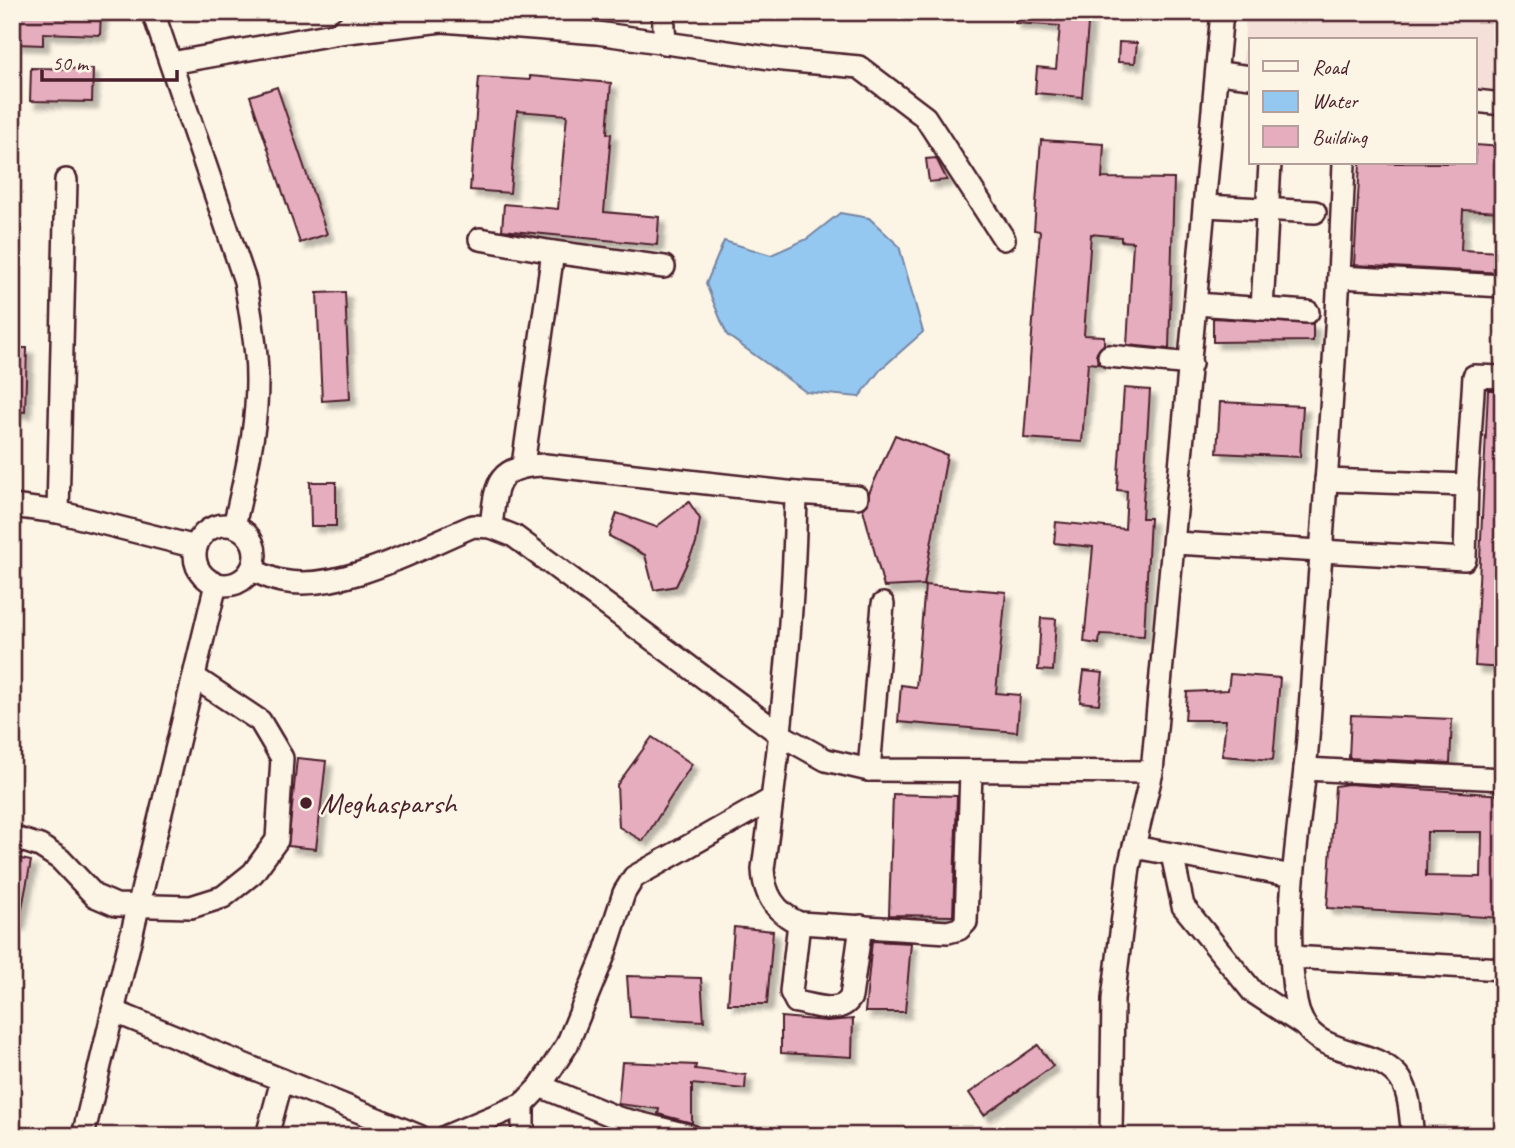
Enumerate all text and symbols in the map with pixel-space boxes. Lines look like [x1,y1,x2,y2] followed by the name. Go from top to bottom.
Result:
[42,38,177,82] scale bar
[1249,38,1476,164] legend
[52,50,90,76] text: 50 m
[1312,54,1351,80] text: Road
[1312,88,1359,114] text: Water
[1312,124,1369,150] text: Building
[320,784,459,822] place label: Meghasparsh
[298,795,314,811] marker: Meghasparsh

